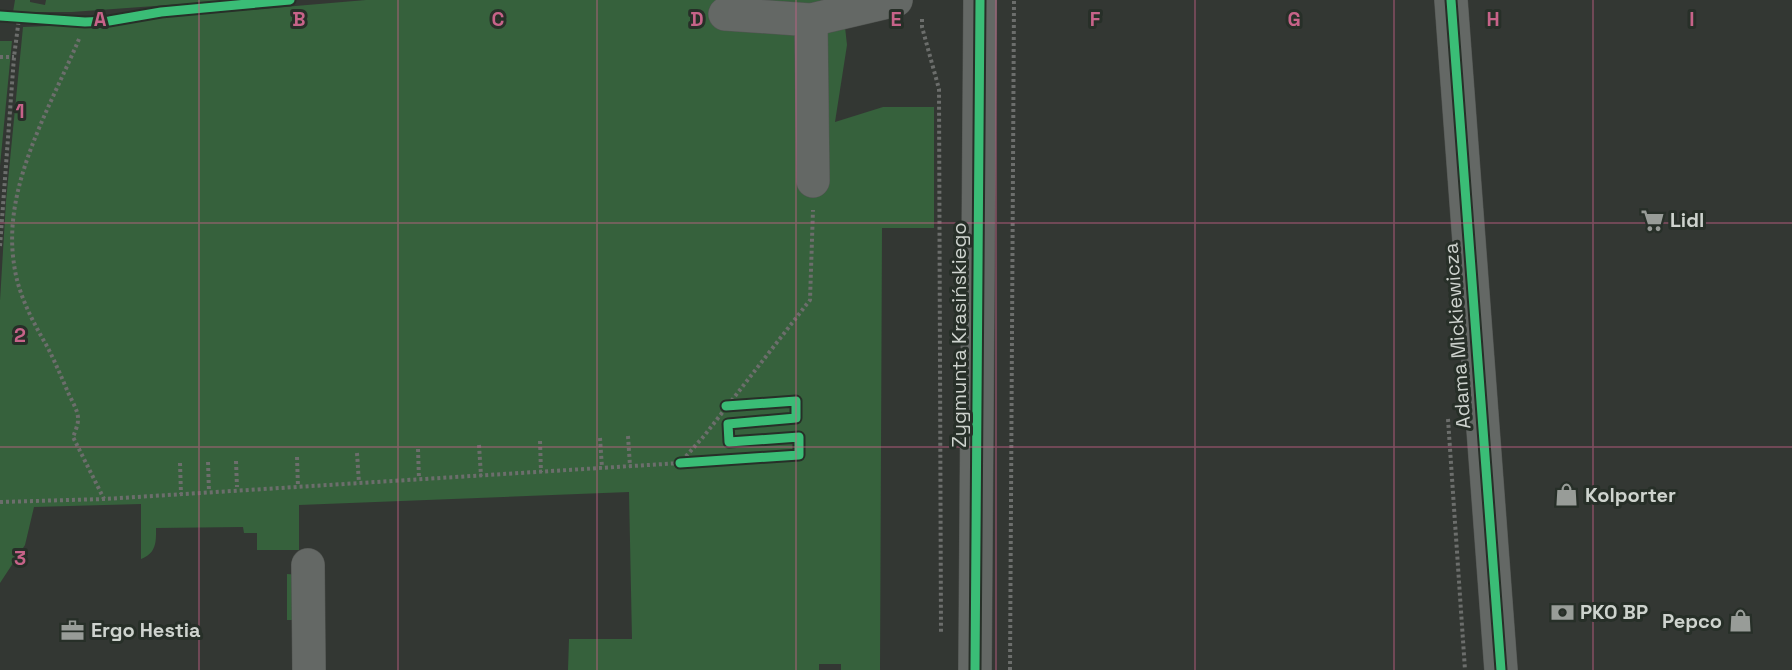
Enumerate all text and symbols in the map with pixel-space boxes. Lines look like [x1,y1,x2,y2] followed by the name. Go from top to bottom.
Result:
[94,6,107,32] text: A
[292,6,306,32] text: B
[492,6,505,32] text: C
[690,6,704,32] text: D
[890,6,902,32] text: E
[1090,6,1101,32] text: F
[1287,6,1301,32] text: G
[1486,6,1500,32] text: H
[1689,6,1695,32] text: I
[15,98,25,124] text: 1
[1639,207,1665,233] supermarket icon: Lidl
[1670,207,1704,233] place label: Lidl
[946,222,972,448] street label: Zygmunta Krasińskiego
[1438,242,1476,430] street label: Adama Mickiewicza
[14,322,26,348] text: 2
[1554,482,1580,508] shop icon: Kolporter
[1585,482,1676,508] place label: Kolporter
[14,545,26,571] text: 3
[1549,599,1575,625] bank icon: PKO BP
[1580,599,1648,625] place label: PKO BP
[1662,608,1722,634] place label: Pepco
[1727,608,1753,634] shop icon: Pepco
[60,617,86,643] office icon: Ergo Hestia
[91,617,201,643] place label: Ergo Hestia

